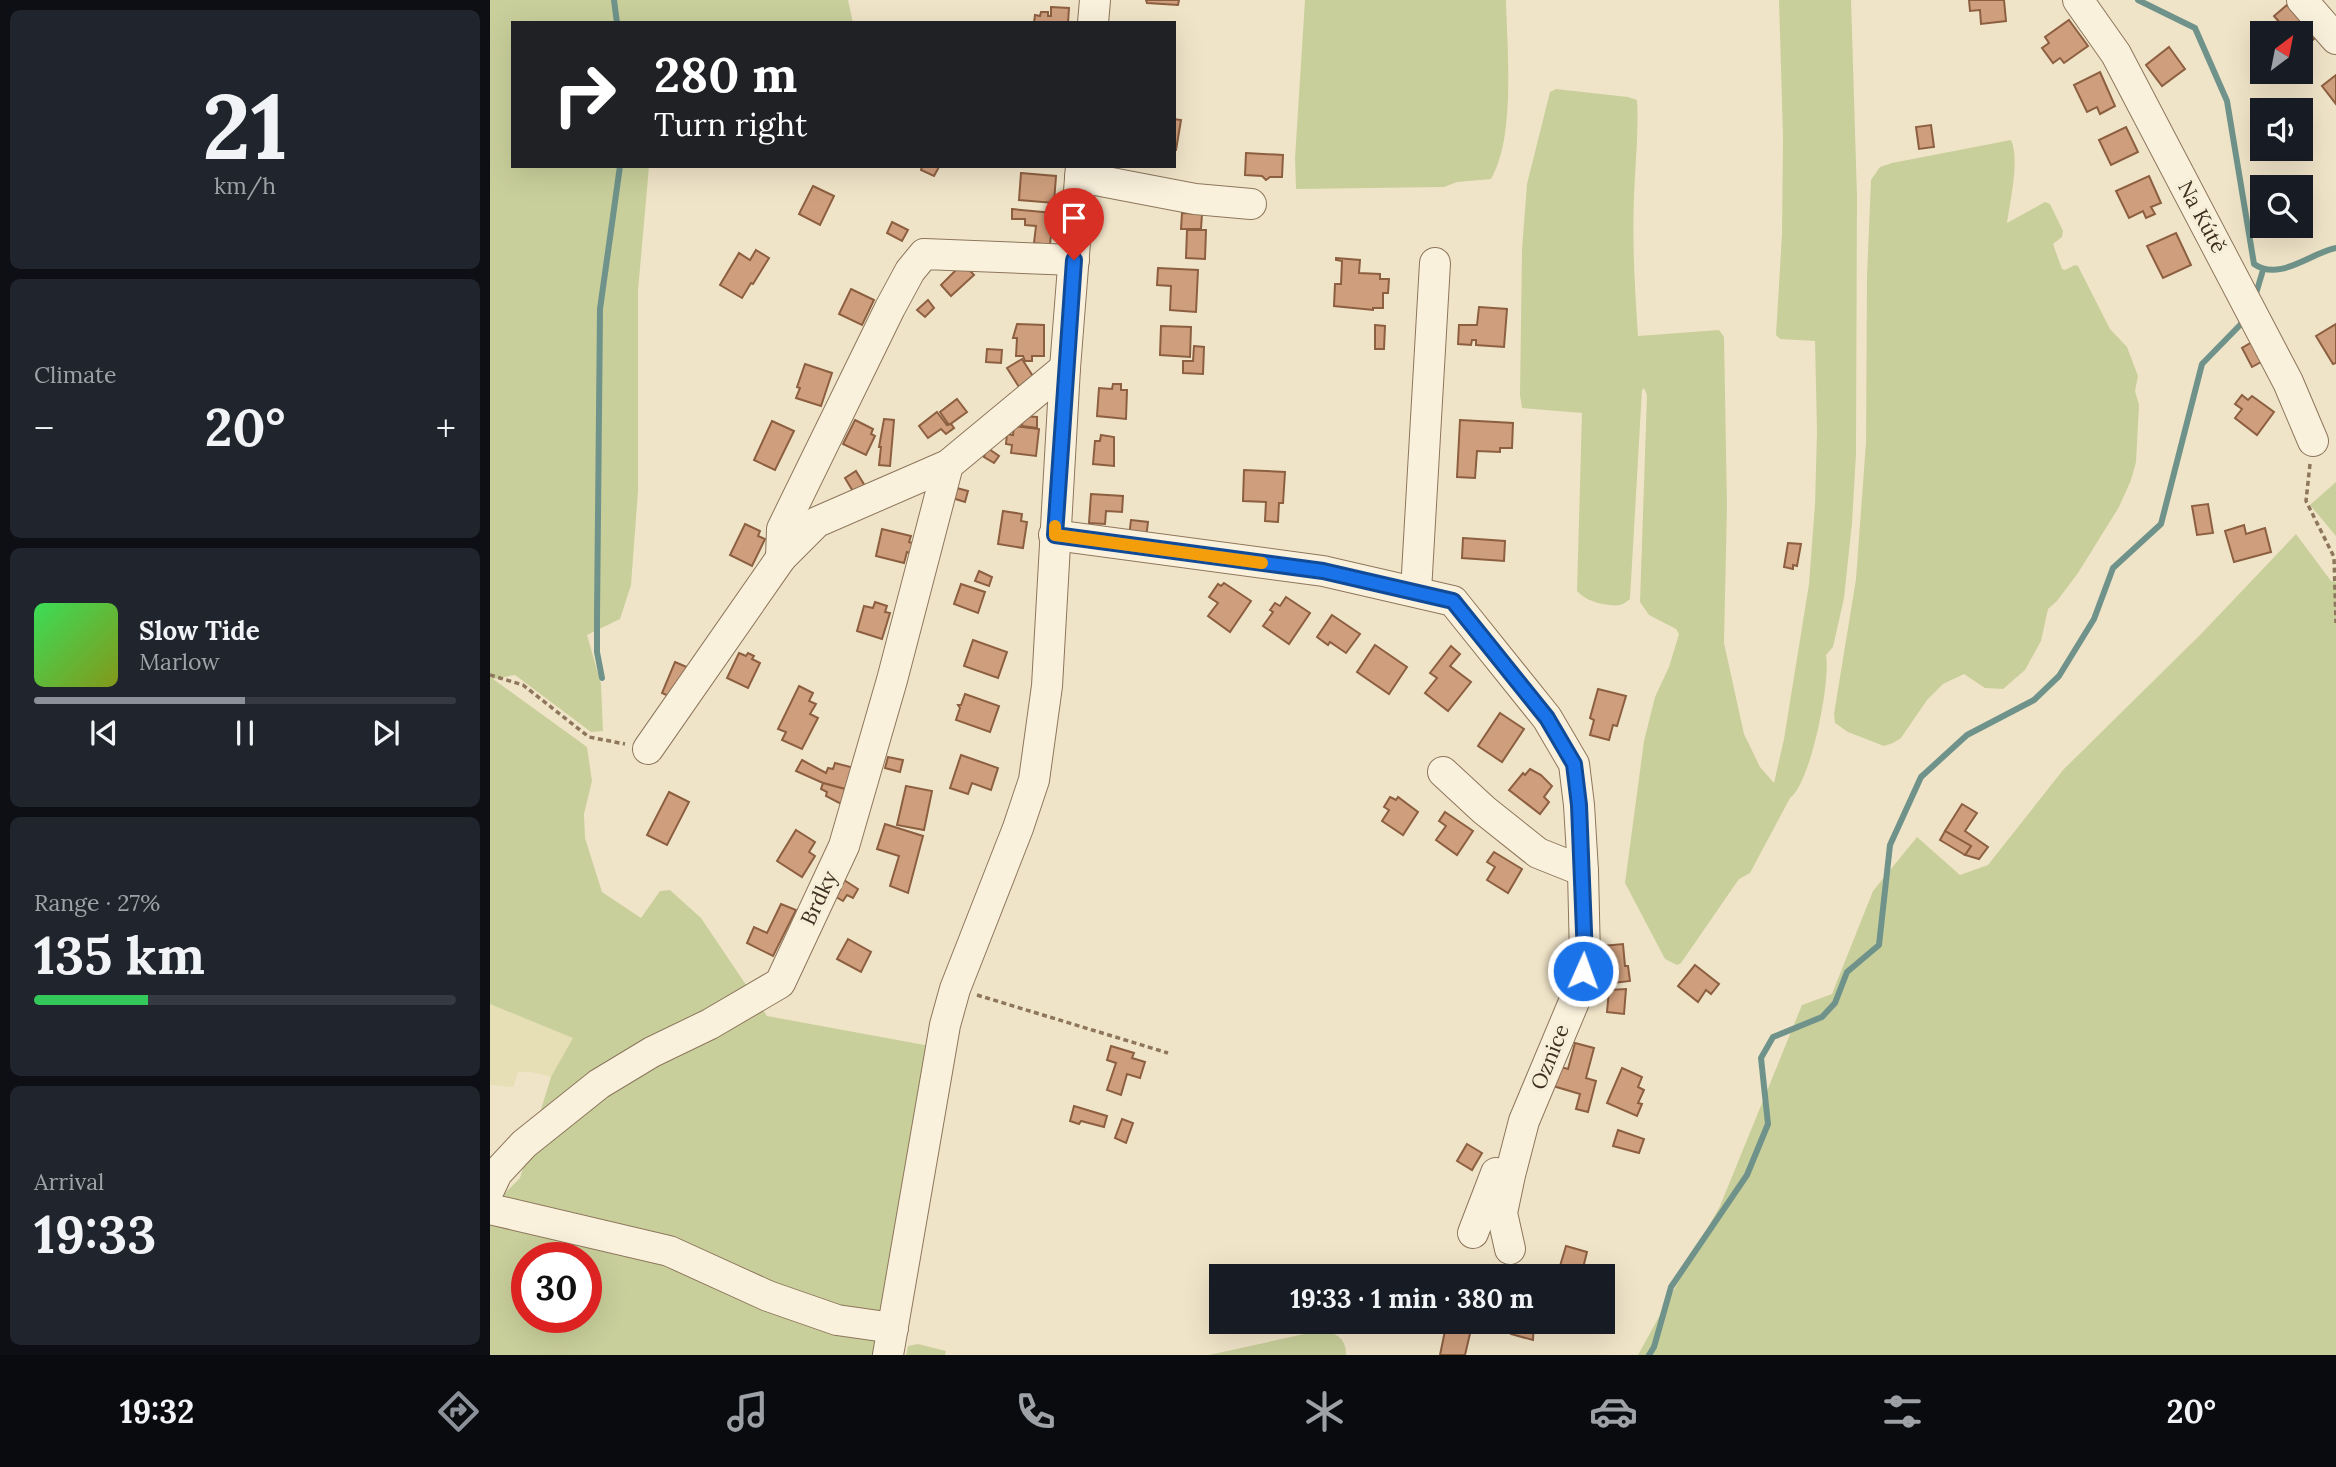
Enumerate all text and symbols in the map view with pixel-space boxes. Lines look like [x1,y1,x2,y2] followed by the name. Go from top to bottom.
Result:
[2250,21,2314,84] north arrow
[2250,21,2313,238] map controls
[654,43,797,105] text: 280 m
[539,49,630,140] icon: right
[202,67,288,184] text: 21
[2250,98,2313,161] button: sound
[654,104,807,145] text: Turn right
[214,171,276,200] text: km/h
[2250,175,2313,238] button: search
[2172,176,2233,258] street label: Na Kútě
[1044,188,1104,260] pin
[1055,199,1093,237] icon: arrive
[34,360,116,389] text: Climate
[205,394,285,460] text: 20°
[34,404,54,452] text: −
[436,404,456,452] text: +
[139,614,260,647] text: Slow Tide
[139,647,220,676] text: Marlow
[85,714,123,752] icon: previous
[226,714,264,752] icon: pause
[367,714,405,752] icon: next
[794,866,843,929] street label: Brdky
[34,888,160,917] text: Range · 27%
[34,922,205,988] text: 135 km
[1546,934,1620,1008] position arrow
[1524,1020,1575,1094] street label: Oznice
[34,1167,104,1196] text: Arrival
[34,1201,156,1267] text: 19:33
[511,1242,602,1333] speed limit sign: 30
[1290,1282,1534,1315] text: 19:33 · 1 min · 380 m
[434,1387,483,1436] icon: directions
[723,1387,772,1436] icon: music
[1011,1387,1060,1436] icon: phone
[1300,1387,1349,1436] icon: climate
[1589,1387,1638,1436] icon: car
[1878,1387,1927,1436] icon: filters
[120,1391,194,1432] text: 19:32
[2166,1391,2216,1432] text: 20°

